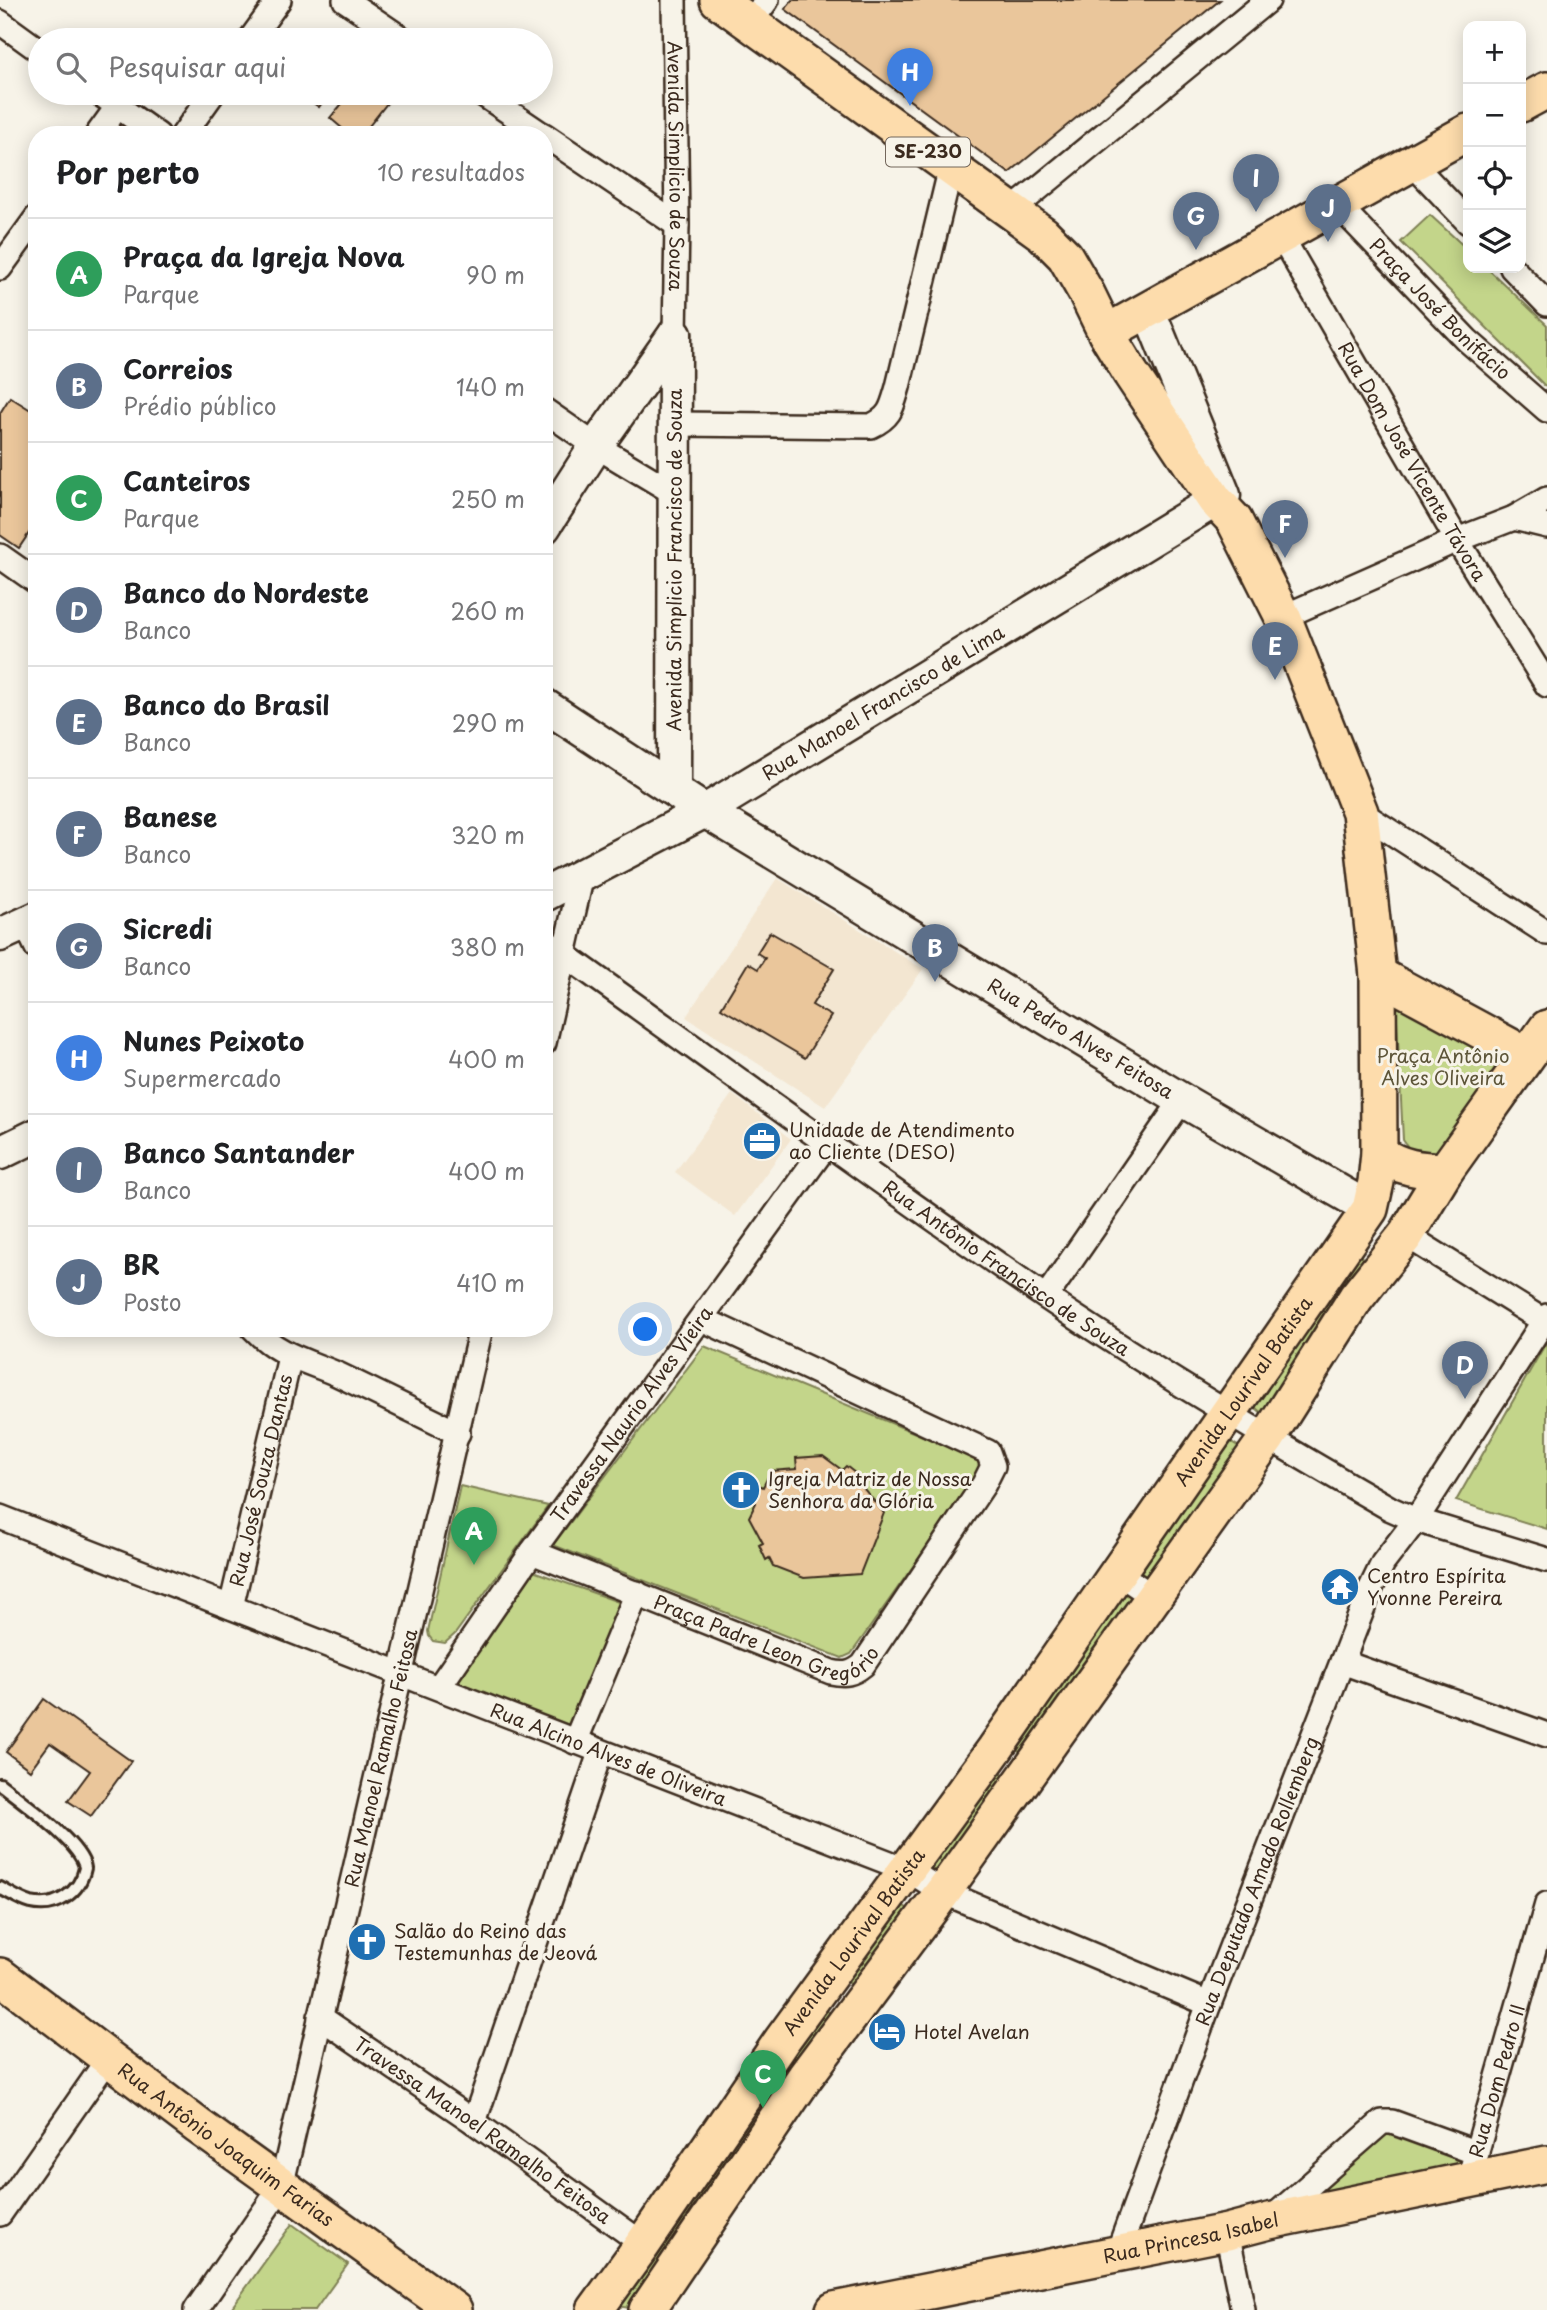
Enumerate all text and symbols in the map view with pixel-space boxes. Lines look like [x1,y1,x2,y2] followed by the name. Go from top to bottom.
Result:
[1463,21,1526,273] map controls
[1463,21,1526,84] button: +
[28,28,553,105] search box
[662,41,692,292] street label: Avenida Simplicio de Souza
[108,47,286,86] text: Pesquisar aqui
[52,48,90,86] icon: search
[887,48,933,106] pin: H
[1463,84,1526,147] button: −
[886,138,970,167] road number: SE-230
[1463,147,1526,210] button: locate
[56,149,199,194] text: Por perto
[377,154,525,189] text: 10 resultados
[1233,154,1279,212] pin: I
[1305,184,1351,242] pin: J
[1173,192,1219,250] pin: G
[1463,210,1526,273] button: layers
[1363,231,1518,385] street label: Praça José Bonifácio
[123,237,405,276] text: Praça da Igreja Nova
[70,257,88,292] text: A
[466,257,525,292] text: 90 m
[123,276,200,311] text: Parque
[1332,336,1494,587] street label: Rua Dom José Vicente Távora
[123,349,233,388] text: Correios
[71,369,87,404] text: B
[456,369,525,404] text: 140 m
[123,388,277,423] text: Prédio público
[659,388,688,731] street label: Avenida Simplicio Francisco de Souza
[123,461,250,500] text: Canteiros
[70,481,88,516] text: C
[451,481,525,516] text: 250 m
[123,500,200,535] text: Parque
[1262,500,1308,558] pin: F
[123,573,369,612] text: Banco do Nordeste
[70,593,88,628] text: D
[450,593,525,628] text: 260 m
[123,612,191,647] text: Banco
[756,617,1009,786] street label: Rua Manoel Francisco de Lima
[1252,622,1298,680] pin: E
[123,685,330,724] text: Banco do Brasil
[72,705,86,740] text: E
[452,705,525,740] text: 290 m
[123,724,191,759] text: Banco
[123,797,217,836] text: Banese
[72,817,86,852] text: F
[451,817,525,852] text: 320 m
[123,836,191,871] text: Banco
[123,909,212,948] text: Sicredi
[912,924,958,982] pin: B
[70,929,88,964] text: G
[450,929,525,964] text: 380 m
[123,948,191,983] text: Banco
[983,971,1180,1105] street label: Rua Pedro Alves Feitosa
[123,1021,304,1060] text: Nunes Peixoto
[70,1041,88,1076] text: H
[448,1041,525,1076] text: 400 m
[1377,1041,1509,1091] park label: Praça Antônio Alves Oliveira
[123,1060,281,1095] text: Supermercado
[789,1115,1015,1165] place label: Unidade de Atendimento ao Cliente (DESO)
[741,1120,783,1162] office icon: Unidade de Atendimento ao Cliente (DESO)
[123,1133,354,1172] text: Banco Santander
[75,1153,83,1188] text: I
[448,1153,525,1188] text: 400 m
[123,1172,191,1207] text: Banco
[878,1173,1136,1362] street label: Rua Antônio Francisco de Souza
[123,1245,160,1284] text: BR
[72,1265,86,1300] text: J
[456,1265,525,1300] text: 410 m
[123,1284,182,1319] text: Posto
[1167,1290,1319,1491] street label: Avenida Lourival Batista
[543,1299,719,1528] street label: Travessa Naurio Alves Vieira
[628,1312,662,1346] your location
[1442,1341,1488,1399] pin: D
[221,1371,299,1589] street label: Rua José Souza Dantas
[768,1464,972,1514] place label: Igreja Matriz de Nossa Senhora da Glória
[720,1469,762,1511] church icon: Igreja Matriz de Nossa Senhora da Glória
[451,1507,497,1565] pin: A
[1367,1561,1506,1611] place label: Centro Espírita Yvonne Pereira
[1319,1566,1361,1608] temple icon: Centro Espírita Yvonne Pereira
[649,1587,885,1687] street label: Praça Padre Leon Gregório
[336,1626,424,1890] street label: Rua Manoel Ramalho Feitosa
[486,1695,731,1812] street label: Rua Alcino Alves de Oliveira
[1187,1732,1325,2029] street label: Rua Deputado Amado Rollemberg
[775,1842,931,2041] street label: Avenida Lourival Batista
[394,1916,598,1966] place label: Salão do Reino das Testemunhas de Jeová
[346,1921,388,1963] church icon: Salão do Reino das Testemunhas de Jeová
[1461,2001,1531,2161] street label: Rua Dom Pedro II
[866,2011,908,2053] hotel icon: Hotel Avelan
[914,2017,1030,2045] place label: Hotel Avelan
[349,2029,618,2230] street label: Travessa Manoel Ramalho Feitosa
[740,2050,786,2108] pin: C
[113,2055,340,2233] street label: Rua Antônio Joaquim Farias
[1100,2204,1281,2269] street label: Rua Princesa Isabel

